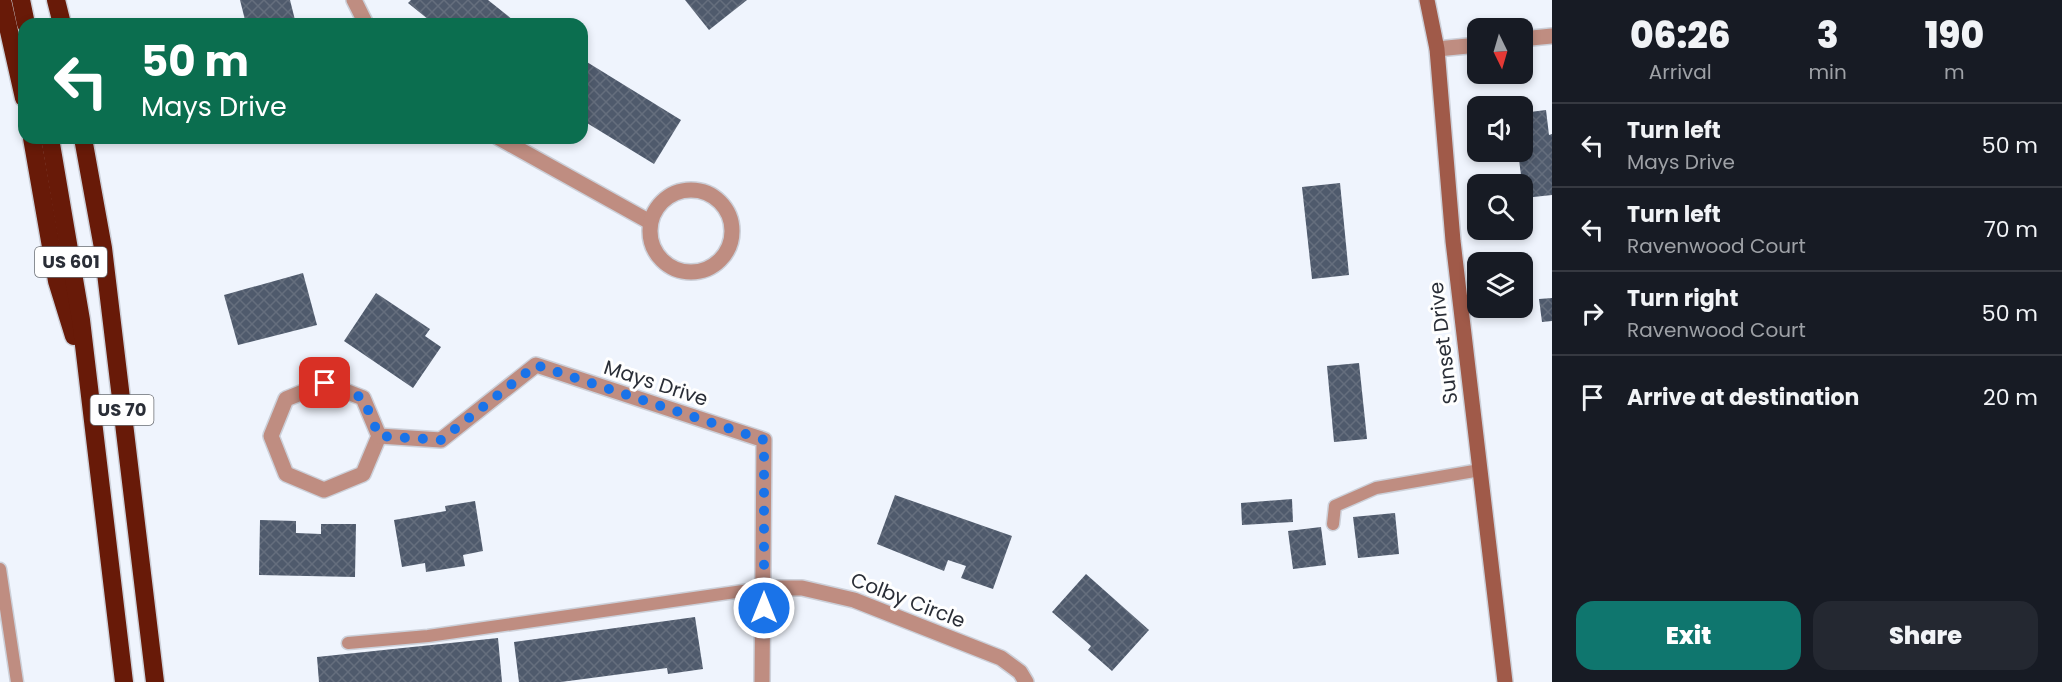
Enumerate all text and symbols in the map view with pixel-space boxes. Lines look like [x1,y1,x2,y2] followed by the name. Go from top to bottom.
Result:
[1630,10,1731,61] text: 06:26
[1817,10,1839,61] text: 3
[1925,10,1984,61] text: 190
[1467,18,1533,84] north arrow
[1467,18,1533,318] map controls
[141,32,249,91] text: 50 m
[42,42,120,120] icon: left
[1649,58,1712,86] text: Arrival
[1808,58,1847,86] text: min
[1944,58,1965,86] text: m
[141,88,287,125] text: Mays Drive
[1467,96,1533,162] button: sound
[1627,115,1721,146] text: Turn left
[1576,129,1609,162] icon: left
[1982,130,2038,161] text: 50 m
[1627,148,1735,176] text: Mays Drive
[1467,174,1533,240] button: search
[1627,199,1721,230] text: Turn left
[1576,213,1609,246] icon: left
[1984,214,2038,245] text: 70 m
[1627,232,1806,260] text: Ravenwood Court
[35,247,107,277] road number: US 601
[1467,252,1533,318] button: layers
[1422,280,1464,406] street label: Sunset Drive
[1627,283,1738,314] text: Turn right
[1576,297,1609,330] icon: right
[1982,298,2038,329] text: 50 m
[1627,316,1806,344] text: Ravenwood Court
[600,353,712,413] street label: Mays Drive
[299,357,350,408] pin
[308,366,341,399] icon: arrive
[1576,381,1609,414] icon: arrive
[1627,382,1859,413] text: Arrive at destination
[1983,382,2038,413] text: 20 m
[90,395,154,425] road number: US 70
[847,565,969,635] street label: Colby Circle
[732,576,796,640] position arrow
[1576,601,1801,670] button: Exit
[1813,601,2038,670] button: Share

